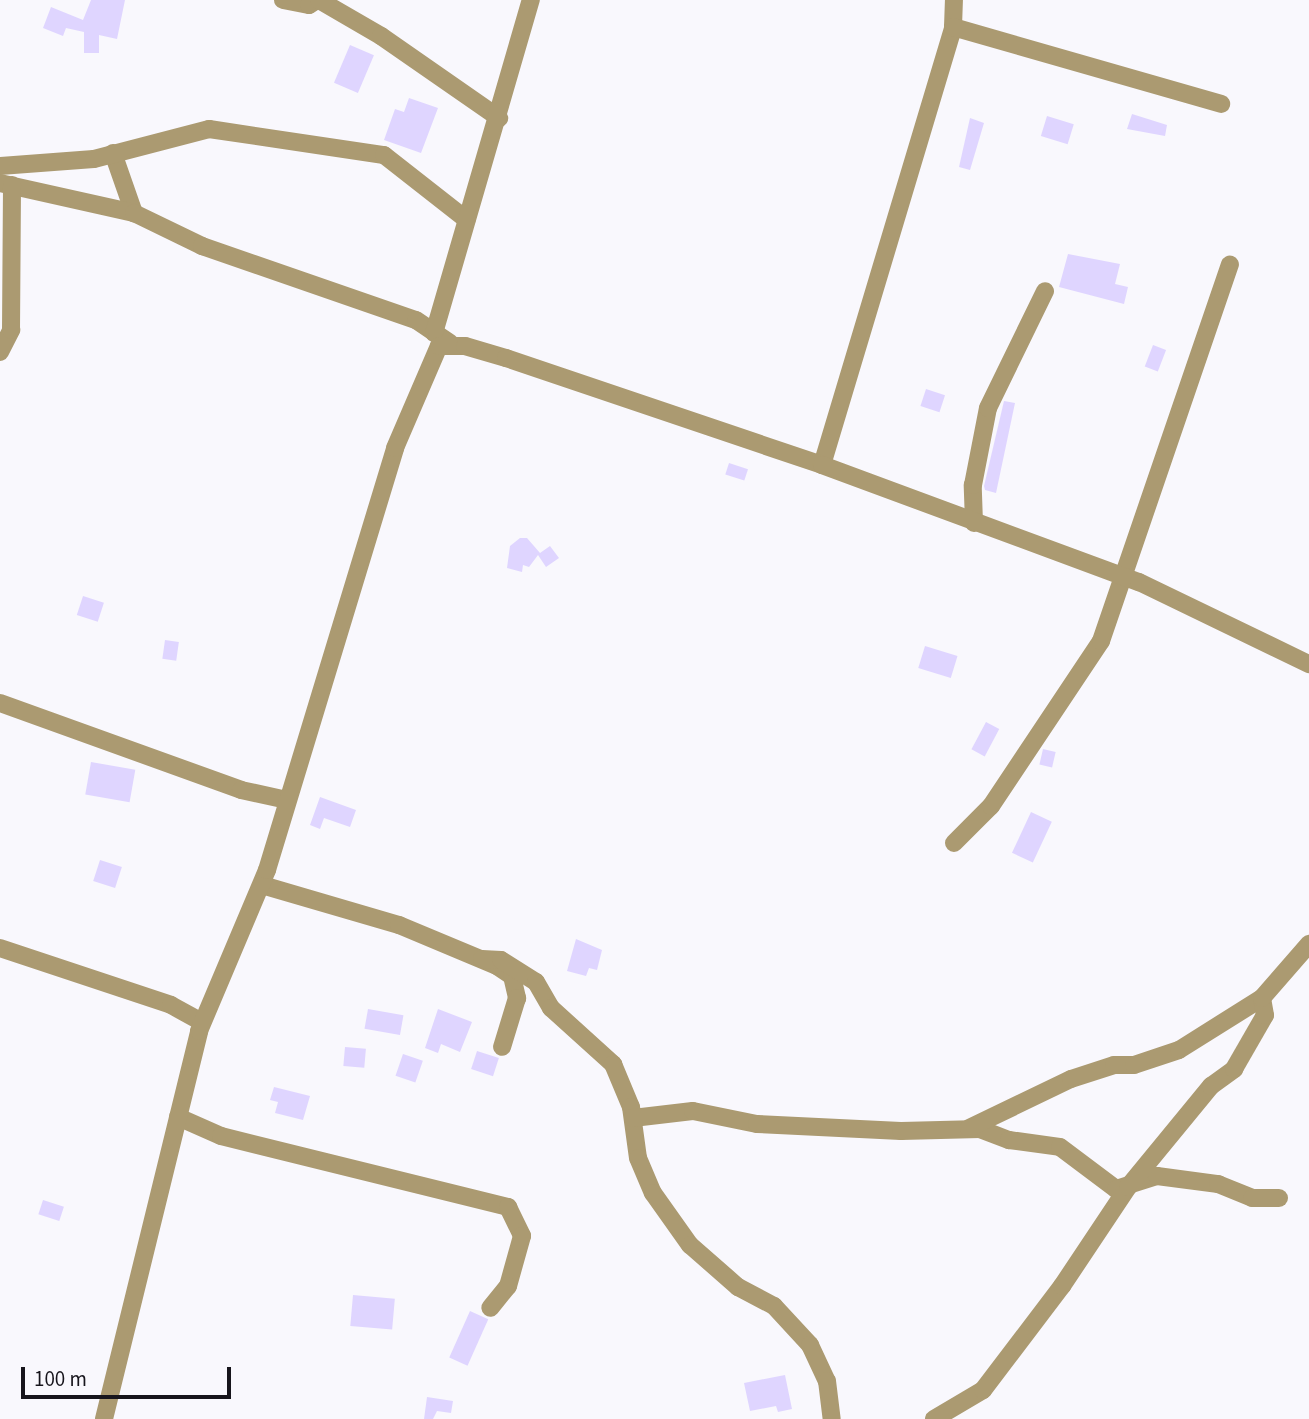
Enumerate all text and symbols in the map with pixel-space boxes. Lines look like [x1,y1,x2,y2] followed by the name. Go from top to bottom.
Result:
[24,1352,234,1396] scale bar
[34,1364,87,1394] text: 100 m

